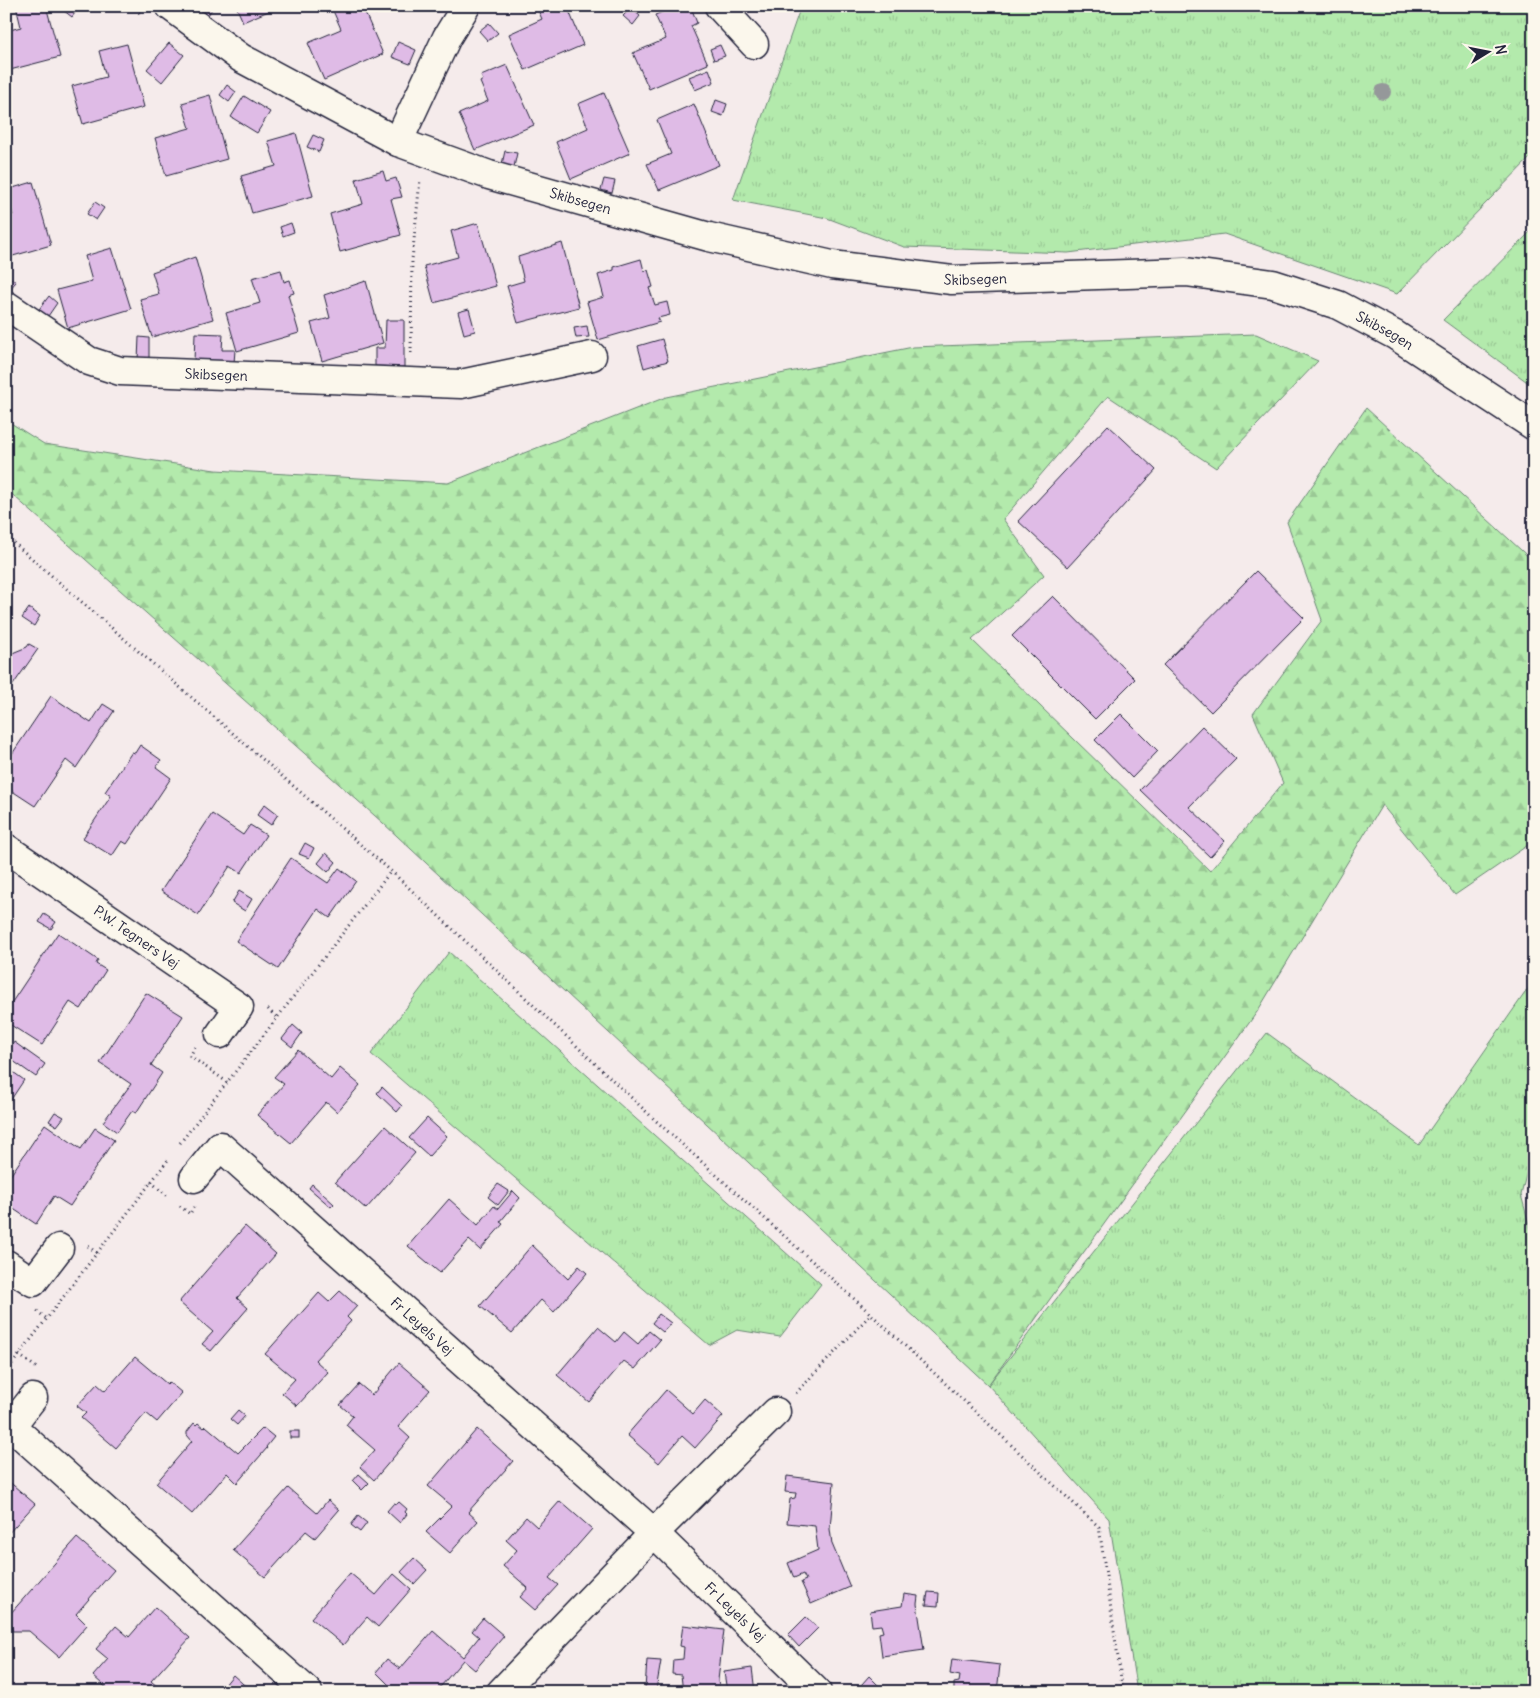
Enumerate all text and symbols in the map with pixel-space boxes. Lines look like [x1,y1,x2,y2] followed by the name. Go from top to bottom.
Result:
[1462,28,1512,78] north arrow
[1491,43,1511,56] text: N
[548,184,613,218] street label: Skibsegen
[943,269,1007,289] street label: Skibsegen
[1353,307,1417,354] street label: Skibsegen
[184,364,248,385] street label: Skibsegen
[90,902,183,973] street label: P.W. Tegners Vej
[387,1293,457,1359] street label: Fr Leyels Vej
[701,1578,769,1646] street label: Fr Leyels Vej

